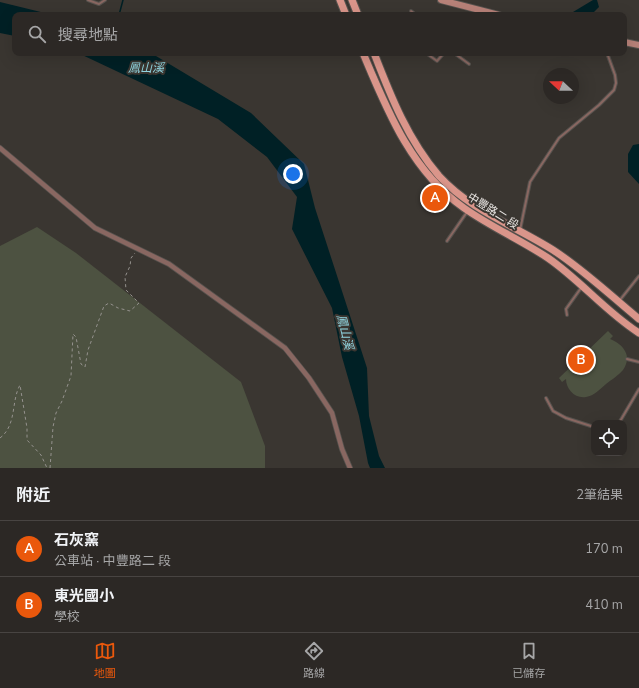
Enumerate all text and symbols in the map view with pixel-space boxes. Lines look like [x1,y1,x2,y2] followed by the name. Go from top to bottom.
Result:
[12,12,627,56] search box
[26,23,48,45] icon: search
[58,25,118,45] text: 搜尋地點
[128,60,166,76] water label: 鳳山溪
[543,68,579,104] north arrow
[283,164,303,184] your location
[422,183,448,213] pin: A
[465,189,521,233] street label: 中豐路二 段
[333,313,358,353] water label: 鳳山溪
[568,345,594,375] pin: B
[591,420,627,456] map controls
[591,420,627,456] button: locate
[16,484,50,507] text: 附近
[576,486,623,504] text: 2筆結果
[54,530,99,550] text: 石灰窯
[24,540,34,558] text: A
[585,540,623,558] text: 170 m
[54,552,171,570] text: 公車站 · 中豐路二 段
[54,586,114,606] text: 東光國小
[25,596,33,614] text: B
[585,596,623,614] text: 410 m
[54,608,80,626] text: 學校
[94,640,116,681] tab: 地圖
[303,640,325,681] tab: 路線
[512,640,545,681] tab: 已儲存

